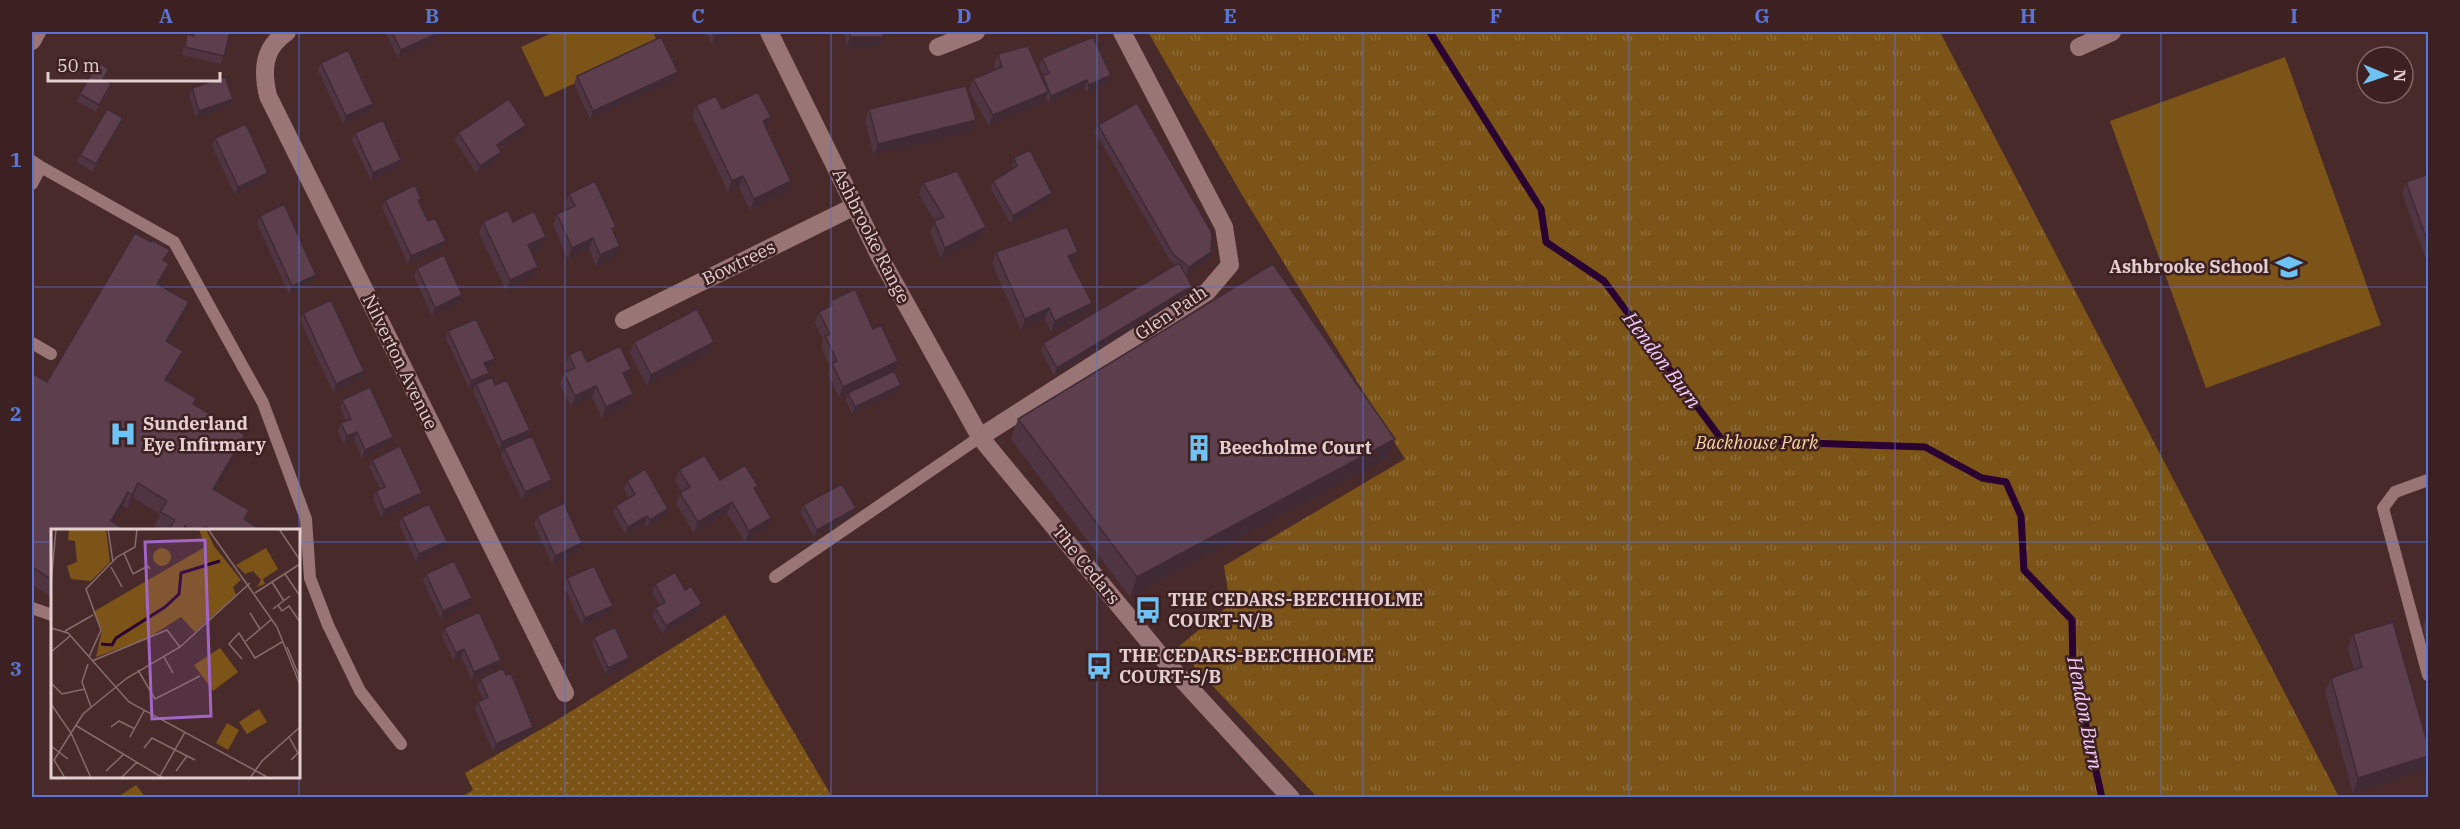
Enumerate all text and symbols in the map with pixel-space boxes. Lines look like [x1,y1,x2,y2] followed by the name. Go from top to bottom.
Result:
[159,2,173,29] text: A
[425,2,439,29] text: B
[691,2,705,29] text: C
[956,2,972,29] text: D
[1223,2,1237,29] text: E
[1490,2,1502,29] text: F
[1754,2,1770,29] text: G
[2020,2,2036,29] text: H
[2290,2,2298,29] text: I
[48,45,220,83] scale bar
[2355,45,2415,105] north arrow
[57,54,100,77] text: 50 m
[2390,69,2410,82] text: N
[10,146,22,173] text: 1
[828,164,915,307] street label: Ashbrooke Range
[698,235,779,290] street label: Bowtrees
[2274,252,2304,282] school or university icon: Ashbrooke School
[2109,255,2269,278] place label: Ashbrooke School
[1130,280,1211,345] street label: Glen Path
[358,290,443,433] street label: Nilverton Avenue
[1617,305,1708,414] water label: Hendon Burn
[10,400,22,427] text: 2
[143,412,267,456] place label: Sunderland Eye Infirmary
[108,419,138,449] hospital icon: Sunderland Eye Infirmary
[1694,431,1819,454] park label: Backhouse Park
[1184,433,1214,463] building icon: Beecholme Court
[1219,436,1372,459] place label: Beecholme Court
[1047,520,1125,609] street label: The Cedars
[51,529,300,778] inset map
[1168,588,1423,632] place label: THE CEDARS-BEECHHOLME COURT-N/B
[1133,595,1163,625] bus stop icon: THE CEDARS-BEECHHOLME COURT-N/B
[1119,644,1374,688] place label: THE CEDARS-BEECHHOLME COURT-S/B
[1084,651,1114,681] bus stop icon: THE CEDARS-BEECHHOLME COURT-S/B
[2061,653,2110,772] water label: Hendon Burn
[10,655,22,682] text: 3

